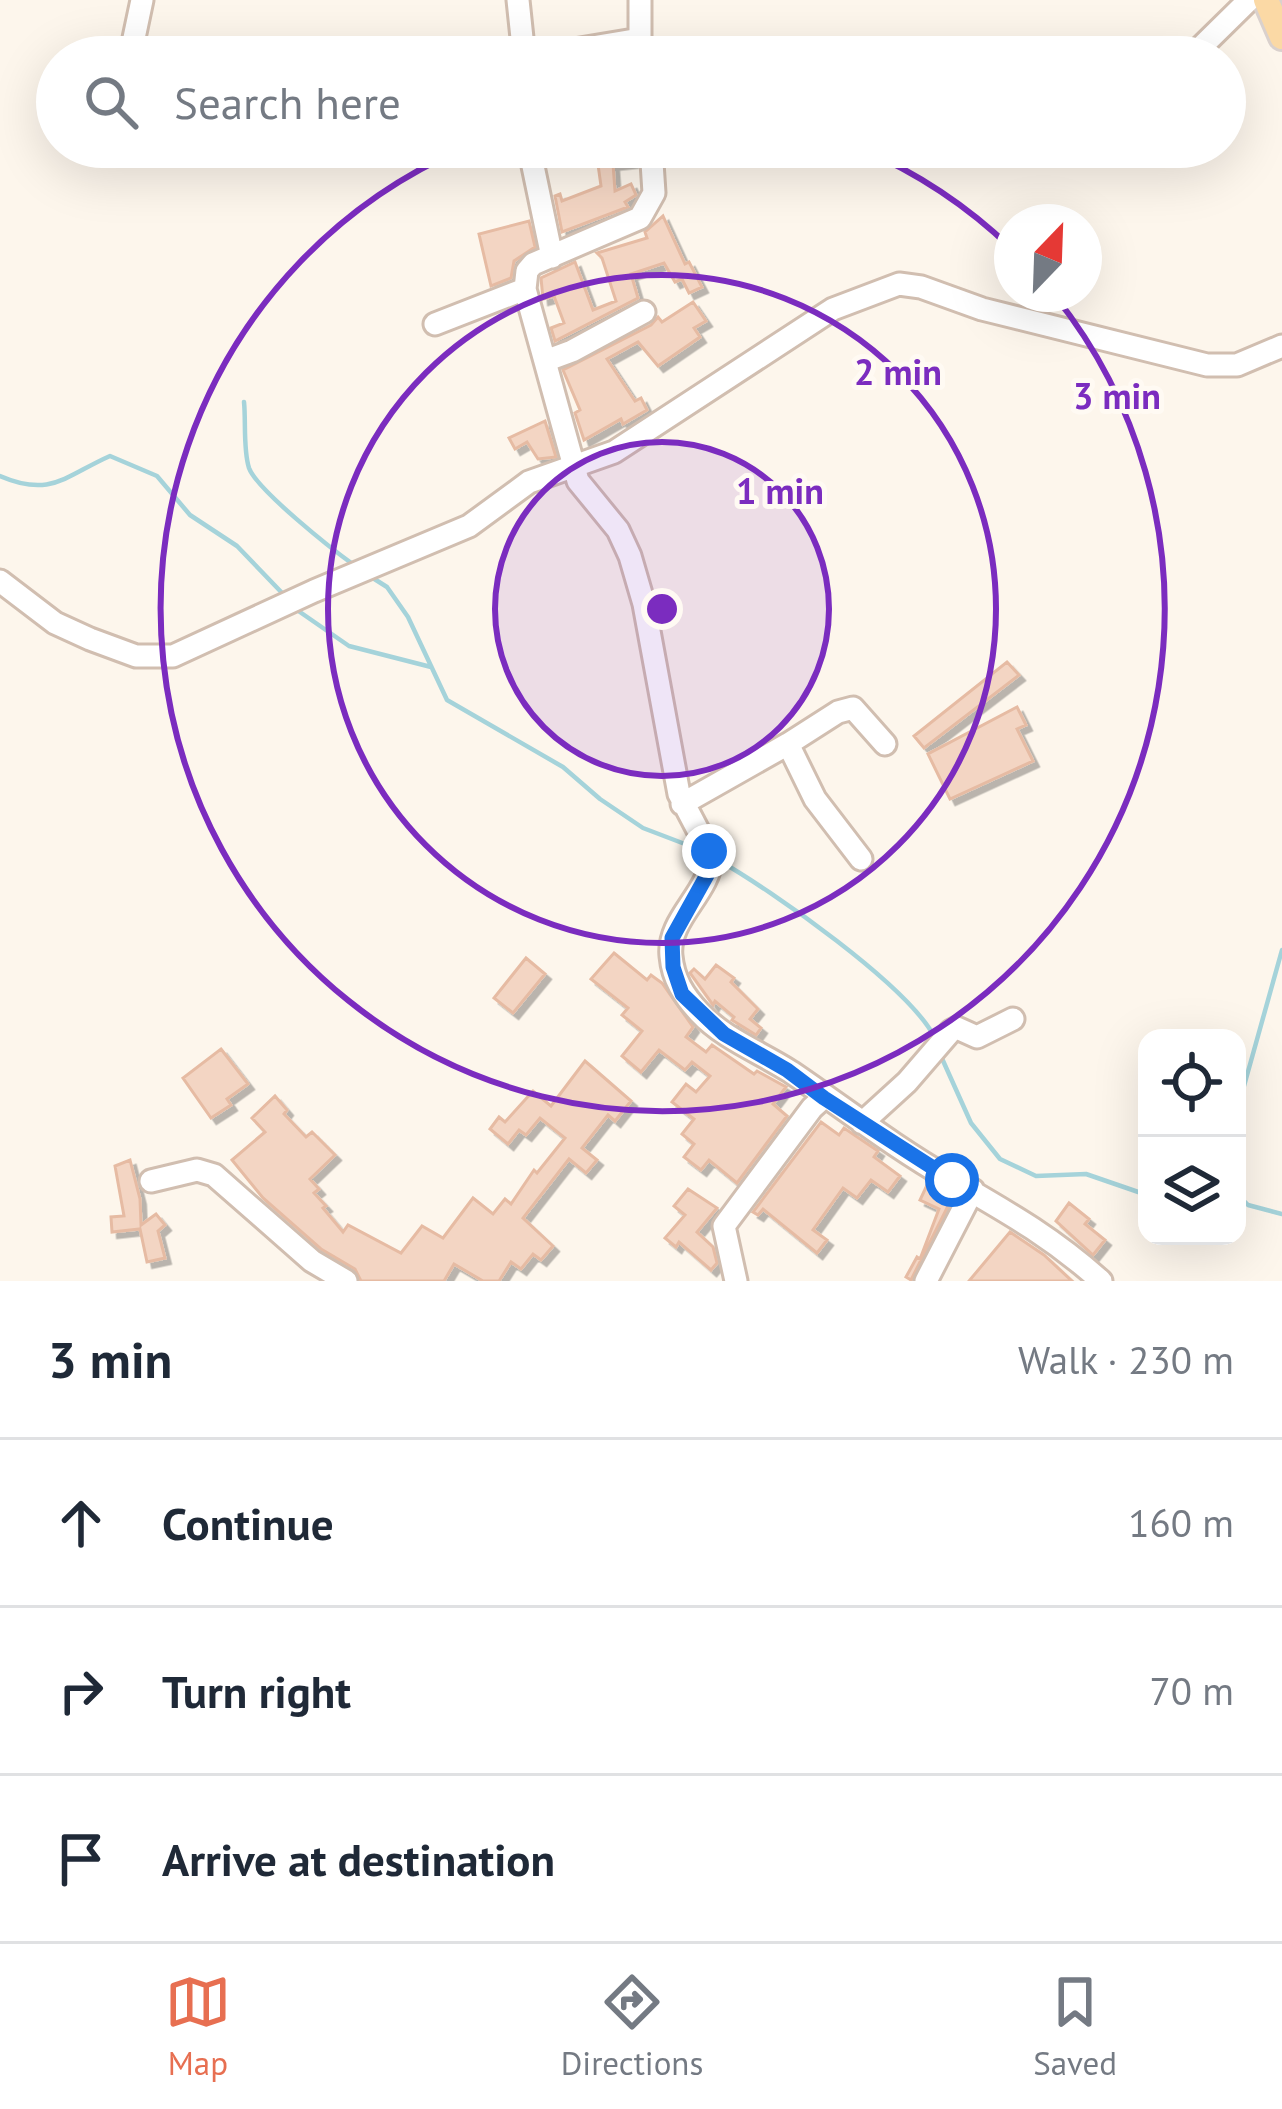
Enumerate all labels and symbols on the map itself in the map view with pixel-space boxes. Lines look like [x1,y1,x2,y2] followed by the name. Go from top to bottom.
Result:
[994,204,1102,312] north arrow
[854,348,942,395] text: 2 min
[1073,372,1161,419] text: 3 min
[736,467,824,514] text: 1 min
[641,588,683,630] centre of rings
[682,824,736,878] route end
[925,1153,979,1207] route start

